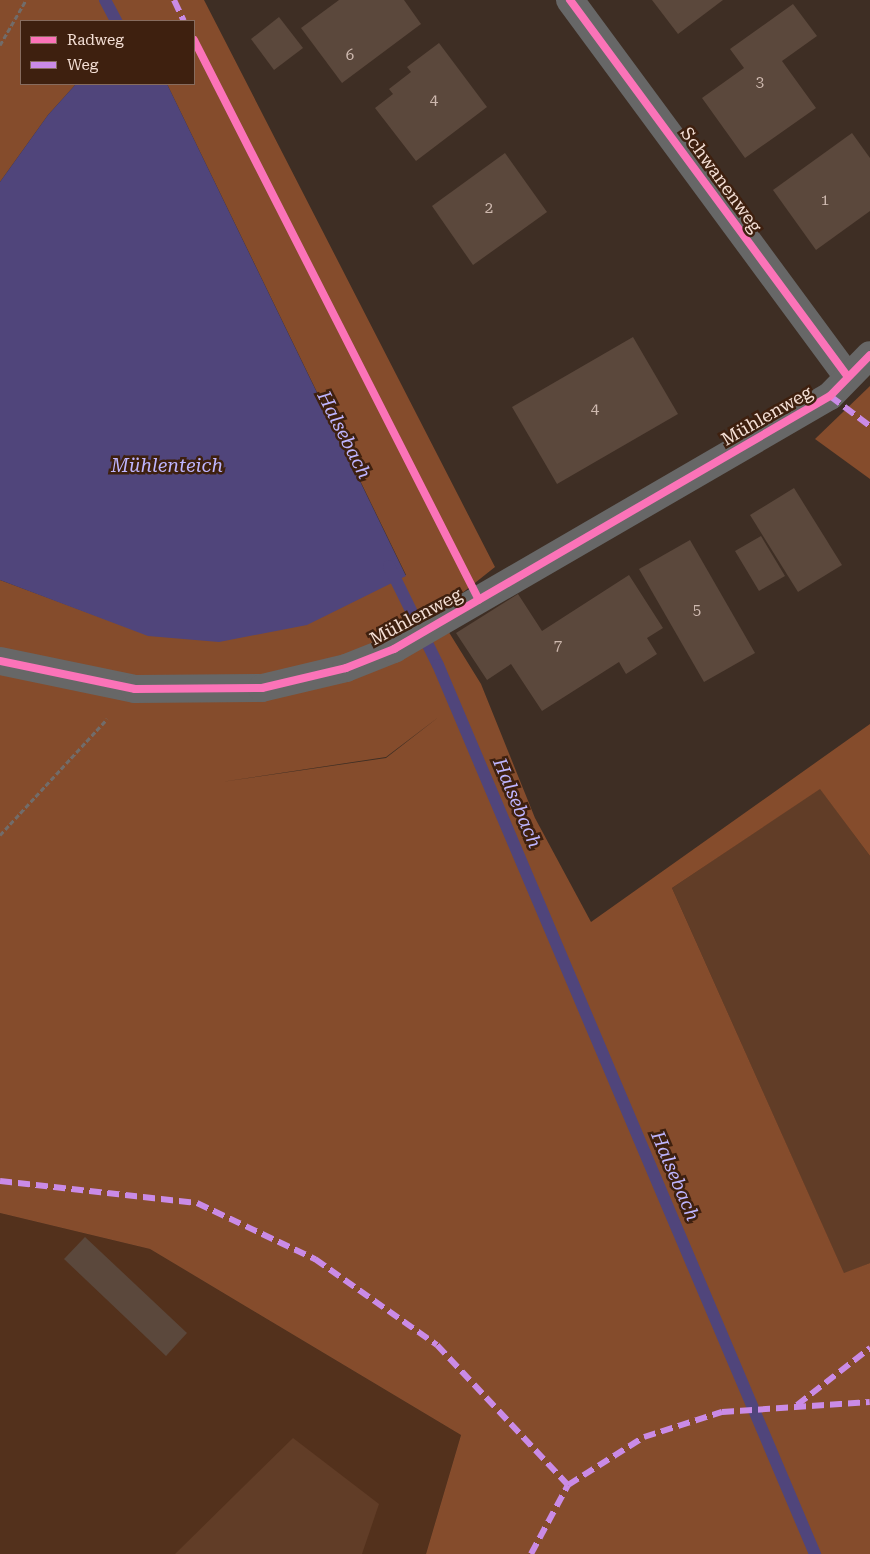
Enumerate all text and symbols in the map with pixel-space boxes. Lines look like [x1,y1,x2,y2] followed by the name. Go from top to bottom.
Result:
[20,20,195,85] legend
[67,31,124,49] text: Radweg
[346,47,354,65] house number: 6
[67,56,98,74] text: Weg
[756,74,764,92] house number: 3
[430,92,438,110] house number: 4
[676,123,766,237] street label: Schwanenweg
[821,192,829,210] house number: 1
[485,200,493,218] house number: 2
[718,381,816,451] street label: Mühlenweg
[312,387,376,483] water label: Halsebach
[591,401,599,419] house number: 4
[111,455,223,477] water label: Mühlenteich
[366,584,466,650] street label: Mühlenweg
[693,602,701,620] house number: 5
[554,637,562,655] house number: 7
[488,755,546,851] water label: Halsebach
[646,1128,704,1224] water label: Halsebach

